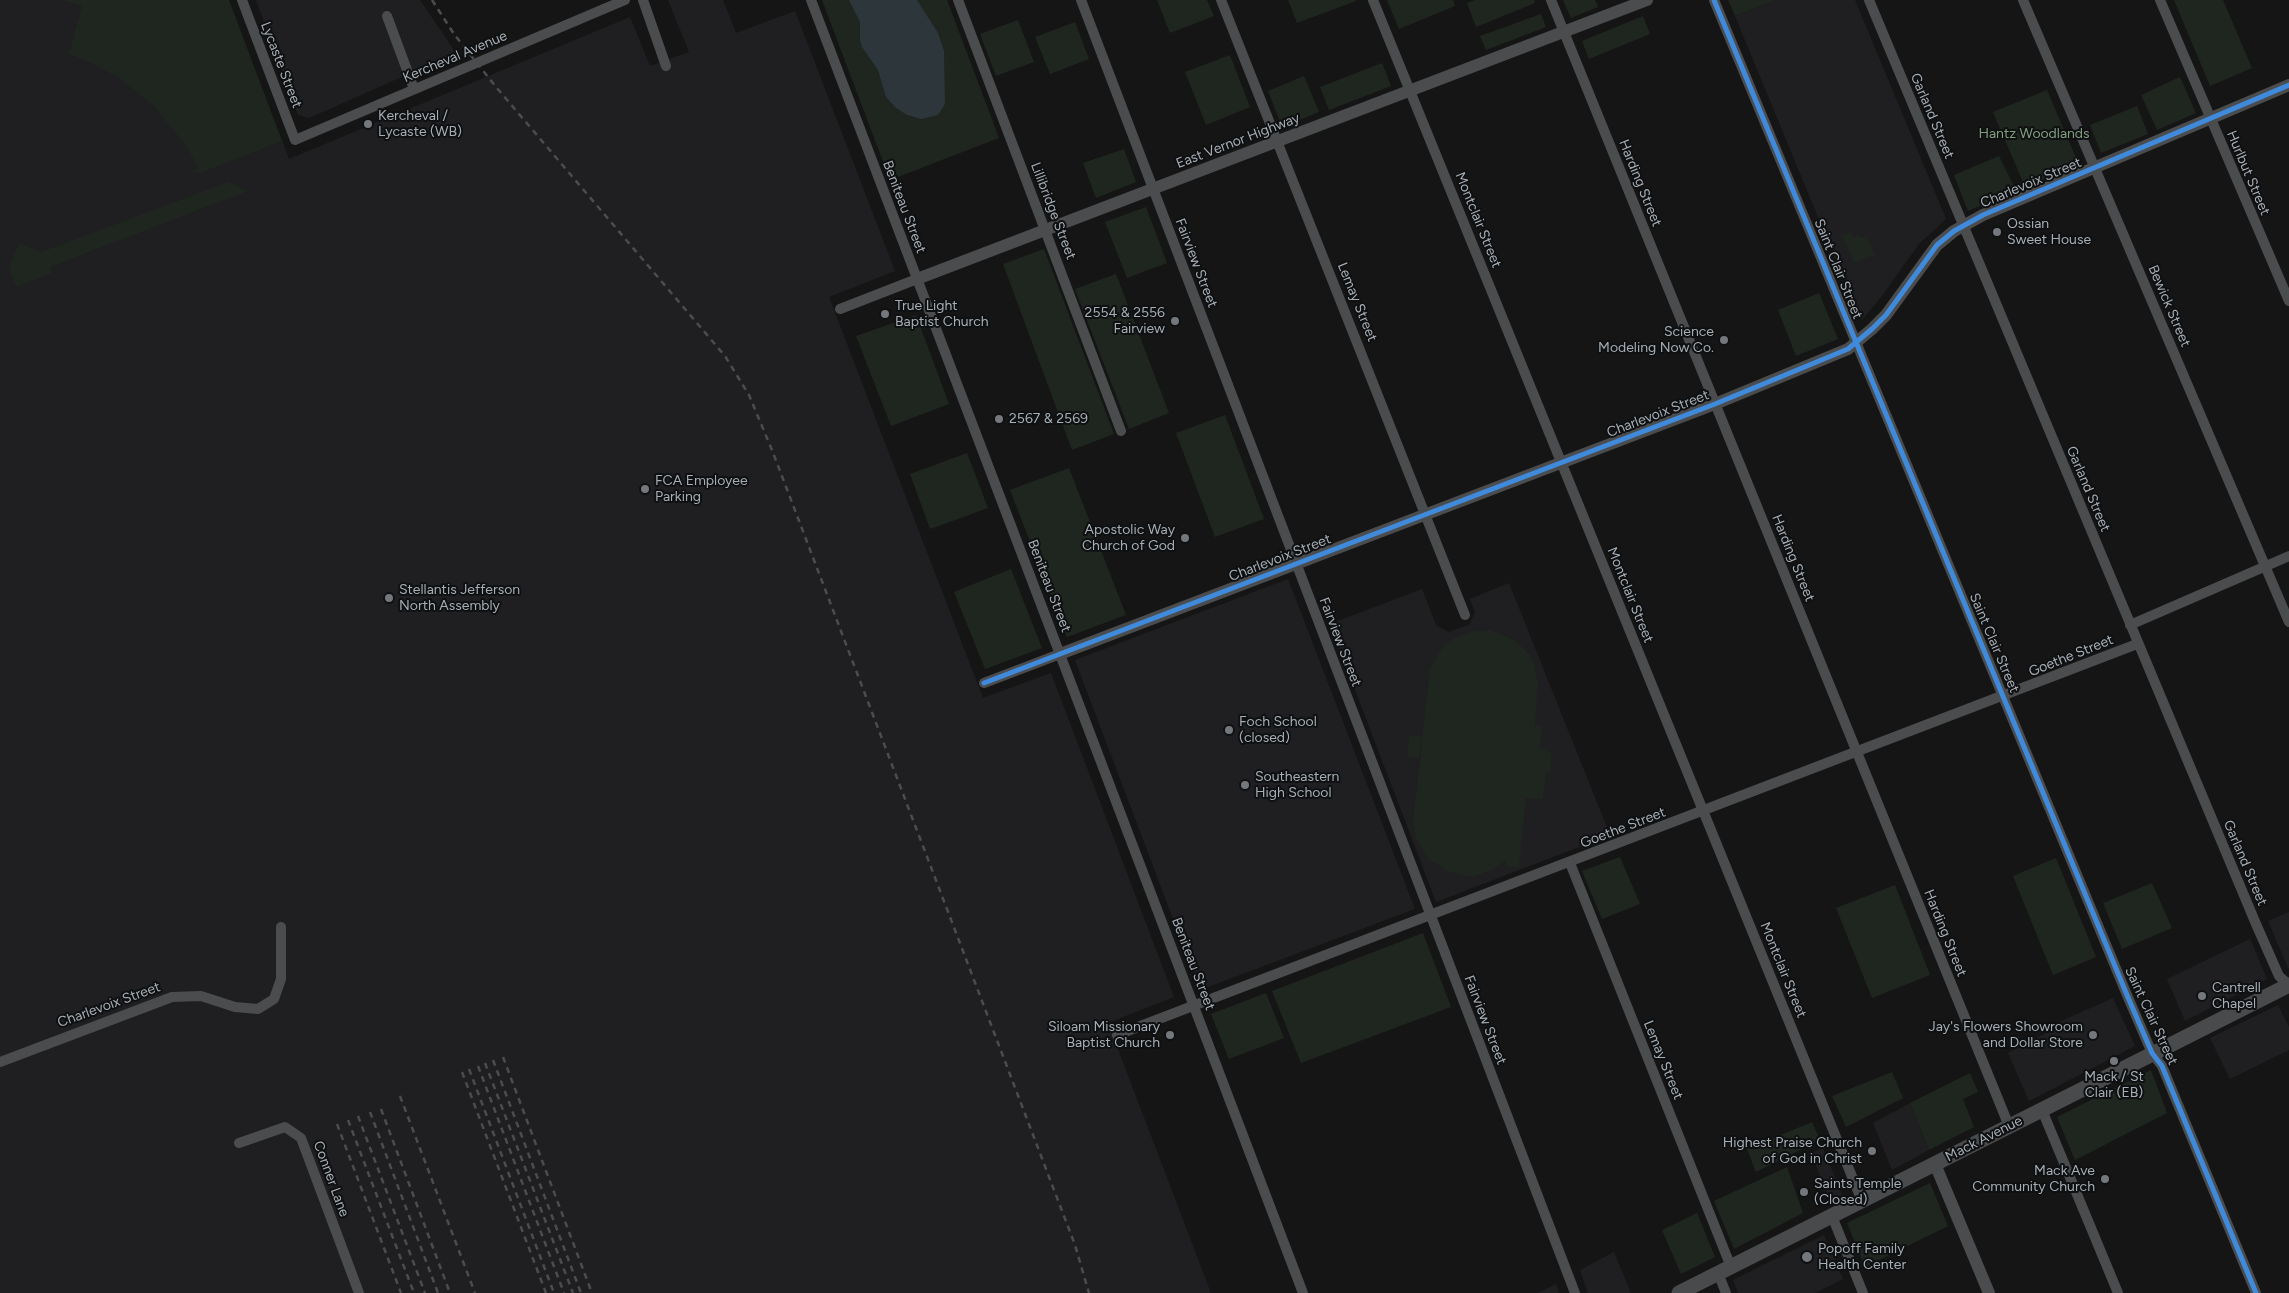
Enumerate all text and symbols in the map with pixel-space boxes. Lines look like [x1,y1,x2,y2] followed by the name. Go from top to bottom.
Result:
[257,19,305,111] street label: Lycaste Street
[400,27,510,87] street label: Kercheval Avenue
[1906,71,1958,161] street label: Garland Street
[378,108,462,140] place label: Kercheval / Lycaste (WB)
[1174,110,1302,172] street label: East Vernor Highway
[362,118,374,130] marker: Kercheval / Lycaste (WB)
[1978,126,2090,142] park label: Hantz Woodlands
[2223,128,2273,218] street label: Hurlbut Street
[1615,137,1665,229] street label: Harding Street
[1978,154,2084,212] street label: Charlevoix Street
[879,158,929,256] street label: Beniteau Street
[1027,160,1079,262] street label: Lillibridge Street
[1451,170,1505,270] street label: Montclair Street
[1171,216,1221,310] street label: Fairview Street
[1810,216,1866,322] street label: Saint Clair Street
[2007,216,2091,248] place label: Ossian Sweet House
[1991,226,2003,238] marker: Ossian Sweet House
[1333,260,1381,344] street label: Lemay Street
[2144,263,2194,349] street label: Bewick Street
[895,298,989,331] place label: True Light Baptist Church
[1085,305,1165,338] place label: 2554 & 2556 Fairview
[879,308,891,320] marker: True Light Baptist Church
[1169,315,1181,327] marker: 2554 & 2556 Fairview
[1598,324,1714,357] place label: Science Modeling Now Co.
[1718,334,1730,346] marker: Science Modeling Now Co.
[1605,387,1711,441] street label: Charlevoix Street
[1009,411,1088,427] place label: 2567 & 2569
[993,413,1005,425] marker: 2567 & 2569
[2062,444,2114,534] street label: Garland Street
[655,473,748,506] place label: FCA Employee Parking
[639,483,651,495] marker: FCA Employee Parking
[1768,512,1818,604] street label: Harding Street
[1082,522,1175,554] place label: Apostolic Way Church of God
[1227,531,1333,585] street label: Charlevoix Street
[1179,532,1191,544] marker: Apostolic Way Church of God
[1024,537,1074,635] street label: Beniteau Street
[1603,545,1657,645] street label: Montclair Street
[399,582,520,614] place label: Stellantis Jefferson North Assembly
[1965,591,2023,695] street label: Saint Clair Street
[383,592,395,604] marker: Stellantis Jefferson North Assembly
[1315,595,1365,689] street label: Fairview Street
[2026,631,2116,681] street label: Goethe Street
[1239,714,1317,746] place label: Foch School (closed)
[1223,724,1235,736] marker: Foch School (closed)
[1255,769,1339,802] place label: Southeastern High School
[1239,779,1251,791] marker: Southeastern High School
[1578,804,1668,852] street label: Goethe Street
[2219,818,2271,908] street label: Garland Street
[1920,887,1970,979] street label: Harding Street
[1168,915,1218,1013] street label: Beniteau Street
[1756,920,1810,1020] street label: Montclair Street
[2121,964,2181,1068] street label: Saint Clair Street
[1460,973,1510,1067] street label: Fairview Street
[55,979,163,1031] street label: Charlevoix Street
[2212,980,2261,1012] place label: Cantrell Chapel
[2196,990,2208,1002] marker: Cantrell Chapel
[1639,1018,1687,1102] street label: Lemay Street
[1048,1019,1160,1052] place label: Siloam Missionary Baptist Church
[1929,1019,2083,1052] place label: Jay's Flowers Showroom and Dollar Store
[1164,1029,1176,1041] marker: Siloam Missionary Baptist Church
[2087,1029,2099,1041] marker: Jay's Flowers Showroom and Dollar Store
[2108,1055,2120,1067] marker: Mack / St Clair (EB)
[2084,1069,2144,1102] place label: Mack / St Clair (EB)
[1943,1112,2025,1166] street label: Mack Avenue
[1723,1135,1862,1168] place label: Highest Praise Church of God in Christ
[310,1139,352,1219] street label: Conner Lane
[1866,1145,1878,1157] marker: Highest Praise Church of God in Christ
[1972,1163,2095,1196] place label: Mack Ave Community Church
[2099,1173,2111,1185] marker: Mack Ave Community Church
[1814,1176,1901,1208] place label: Saints Temple (Closed)
[1798,1186,1810,1198] marker: Saints Temple (Closed)
[1818,1241,1906,1274] place label: Popoff Family Health Center
[1800,1250,1814,1264] marker: Popoff Family Health Center

